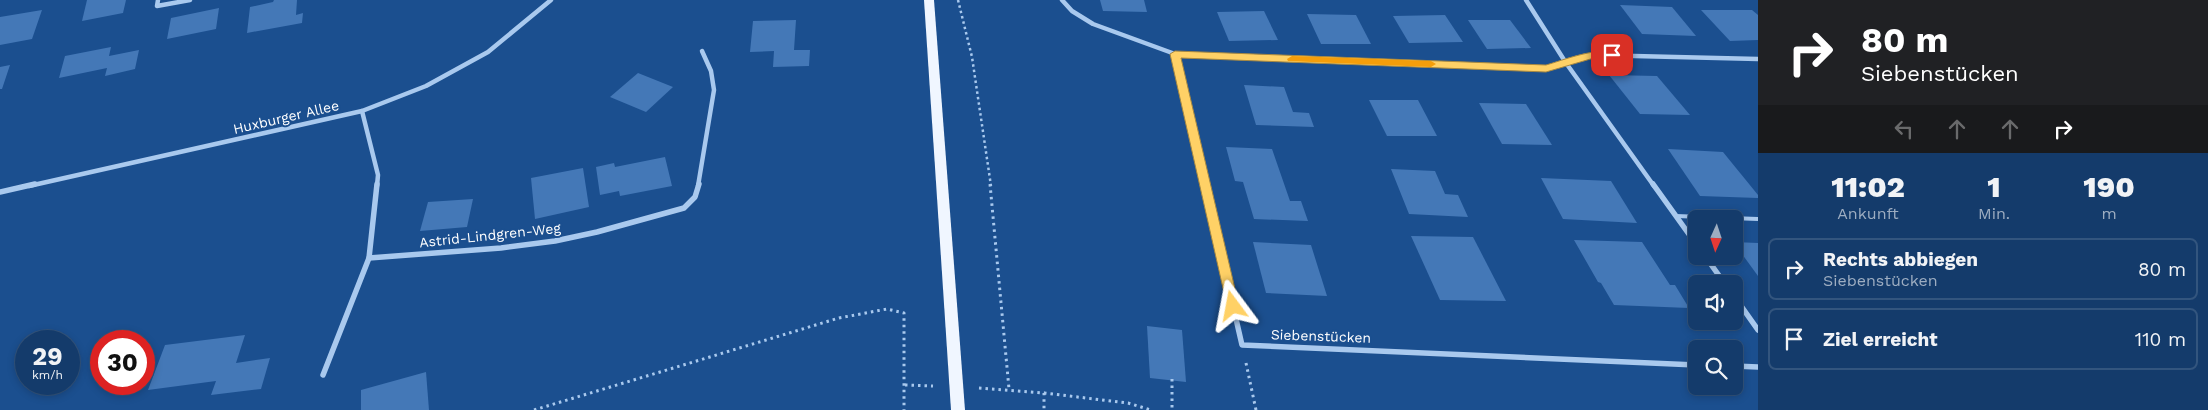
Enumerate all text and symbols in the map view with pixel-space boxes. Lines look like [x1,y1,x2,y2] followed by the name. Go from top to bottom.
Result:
[1861,19,1948,61] text: 80 m
[1778,20,1843,85] icon: right
[1591,34,1633,76] pin
[1598,41,1626,69] icon: arrive
[1861,61,2019,86] text: Siebenstücken
[232,97,340,137] street label: Huxburger Allee
[1890,115,1918,143] icon: left
[1943,115,1971,143] icon: ahead
[1996,115,2024,143] icon: ahead
[2049,115,2077,143] icon: right
[1831,169,1905,204] text: 11:02
[1987,169,2001,204] text: 1
[2083,169,2135,204] text: 190
[1837,204,1899,223] text: Ankunft
[1978,204,2010,223] text: Min.
[2101,204,2117,223] text: m
[1688,210,1742,265] north arrow
[1688,210,1743,395] map controls
[418,220,562,250] street label: Astrid-Lindgren-Weg
[1823,248,1978,271] text: Rechts abbiegen
[1780,255,1808,283] icon: right
[2138,258,2186,281] text: 80 m
[1823,271,1938,290] text: Siebenstücken
[1688,275,1743,330] button: sound
[1206,279,1258,331] position arrow
[1780,325,1808,353] icon: arrive
[1271,326,1371,346] street label: Siebenstücken
[1823,328,1938,351] text: Ziel erreicht
[2135,328,2186,351] text: 110 m
[90,330,155,395] speed limit sign: 30
[1688,340,1743,395] button: search
[32,342,63,371] text: 29
[32,368,63,382] text: km/h

